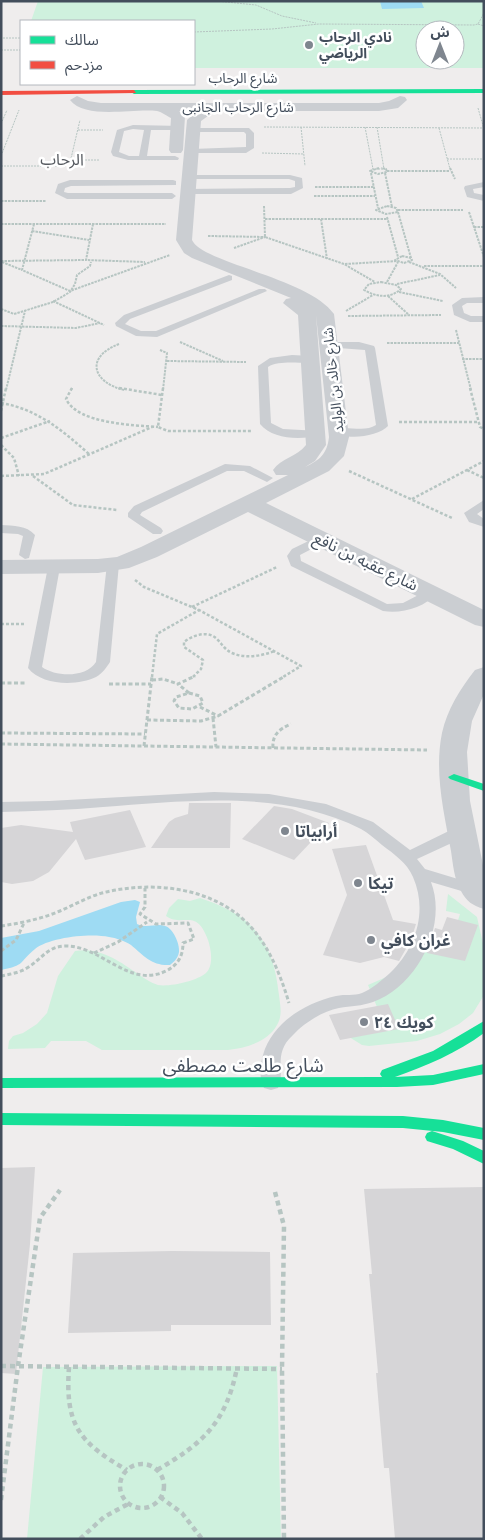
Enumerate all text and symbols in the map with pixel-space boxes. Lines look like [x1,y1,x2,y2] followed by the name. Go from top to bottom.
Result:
[20,20,195,85] legend
[415,20,465,70] north arrow
[430,23,450,41] text: ش
[319,28,392,64] place label: نادي الرحاب الرياضي
[65,30,99,49] text: سالك
[303,39,315,51] marker: نادي الرحاب الرياضي
[65,55,103,76] text: مزدحم
[208,69,278,89] street label: شارع الرحاب
[182,98,294,118] street label: شارع الرحاب الجانبى
[40,150,84,169] district label: الرحاب
[319,326,349,433] street label: شارع خالد بن الوليد
[309,528,421,598] street label: شارع عقبه بن نافع
[295,822,337,841] place label: أرابياتا
[279,825,291,837] marker: أرابياتا
[368,874,394,893] place label: تيكا
[352,877,364,889] marker: تيكا
[381,931,451,954] place label: غران كافي
[365,934,377,946] marker: غران كافي
[374,1013,435,1032] place label: كويك ٢٤
[358,1016,370,1028] marker: كويك ٢٤
[162,1054,324,1079] street label: شارع طلعت مصطفى

